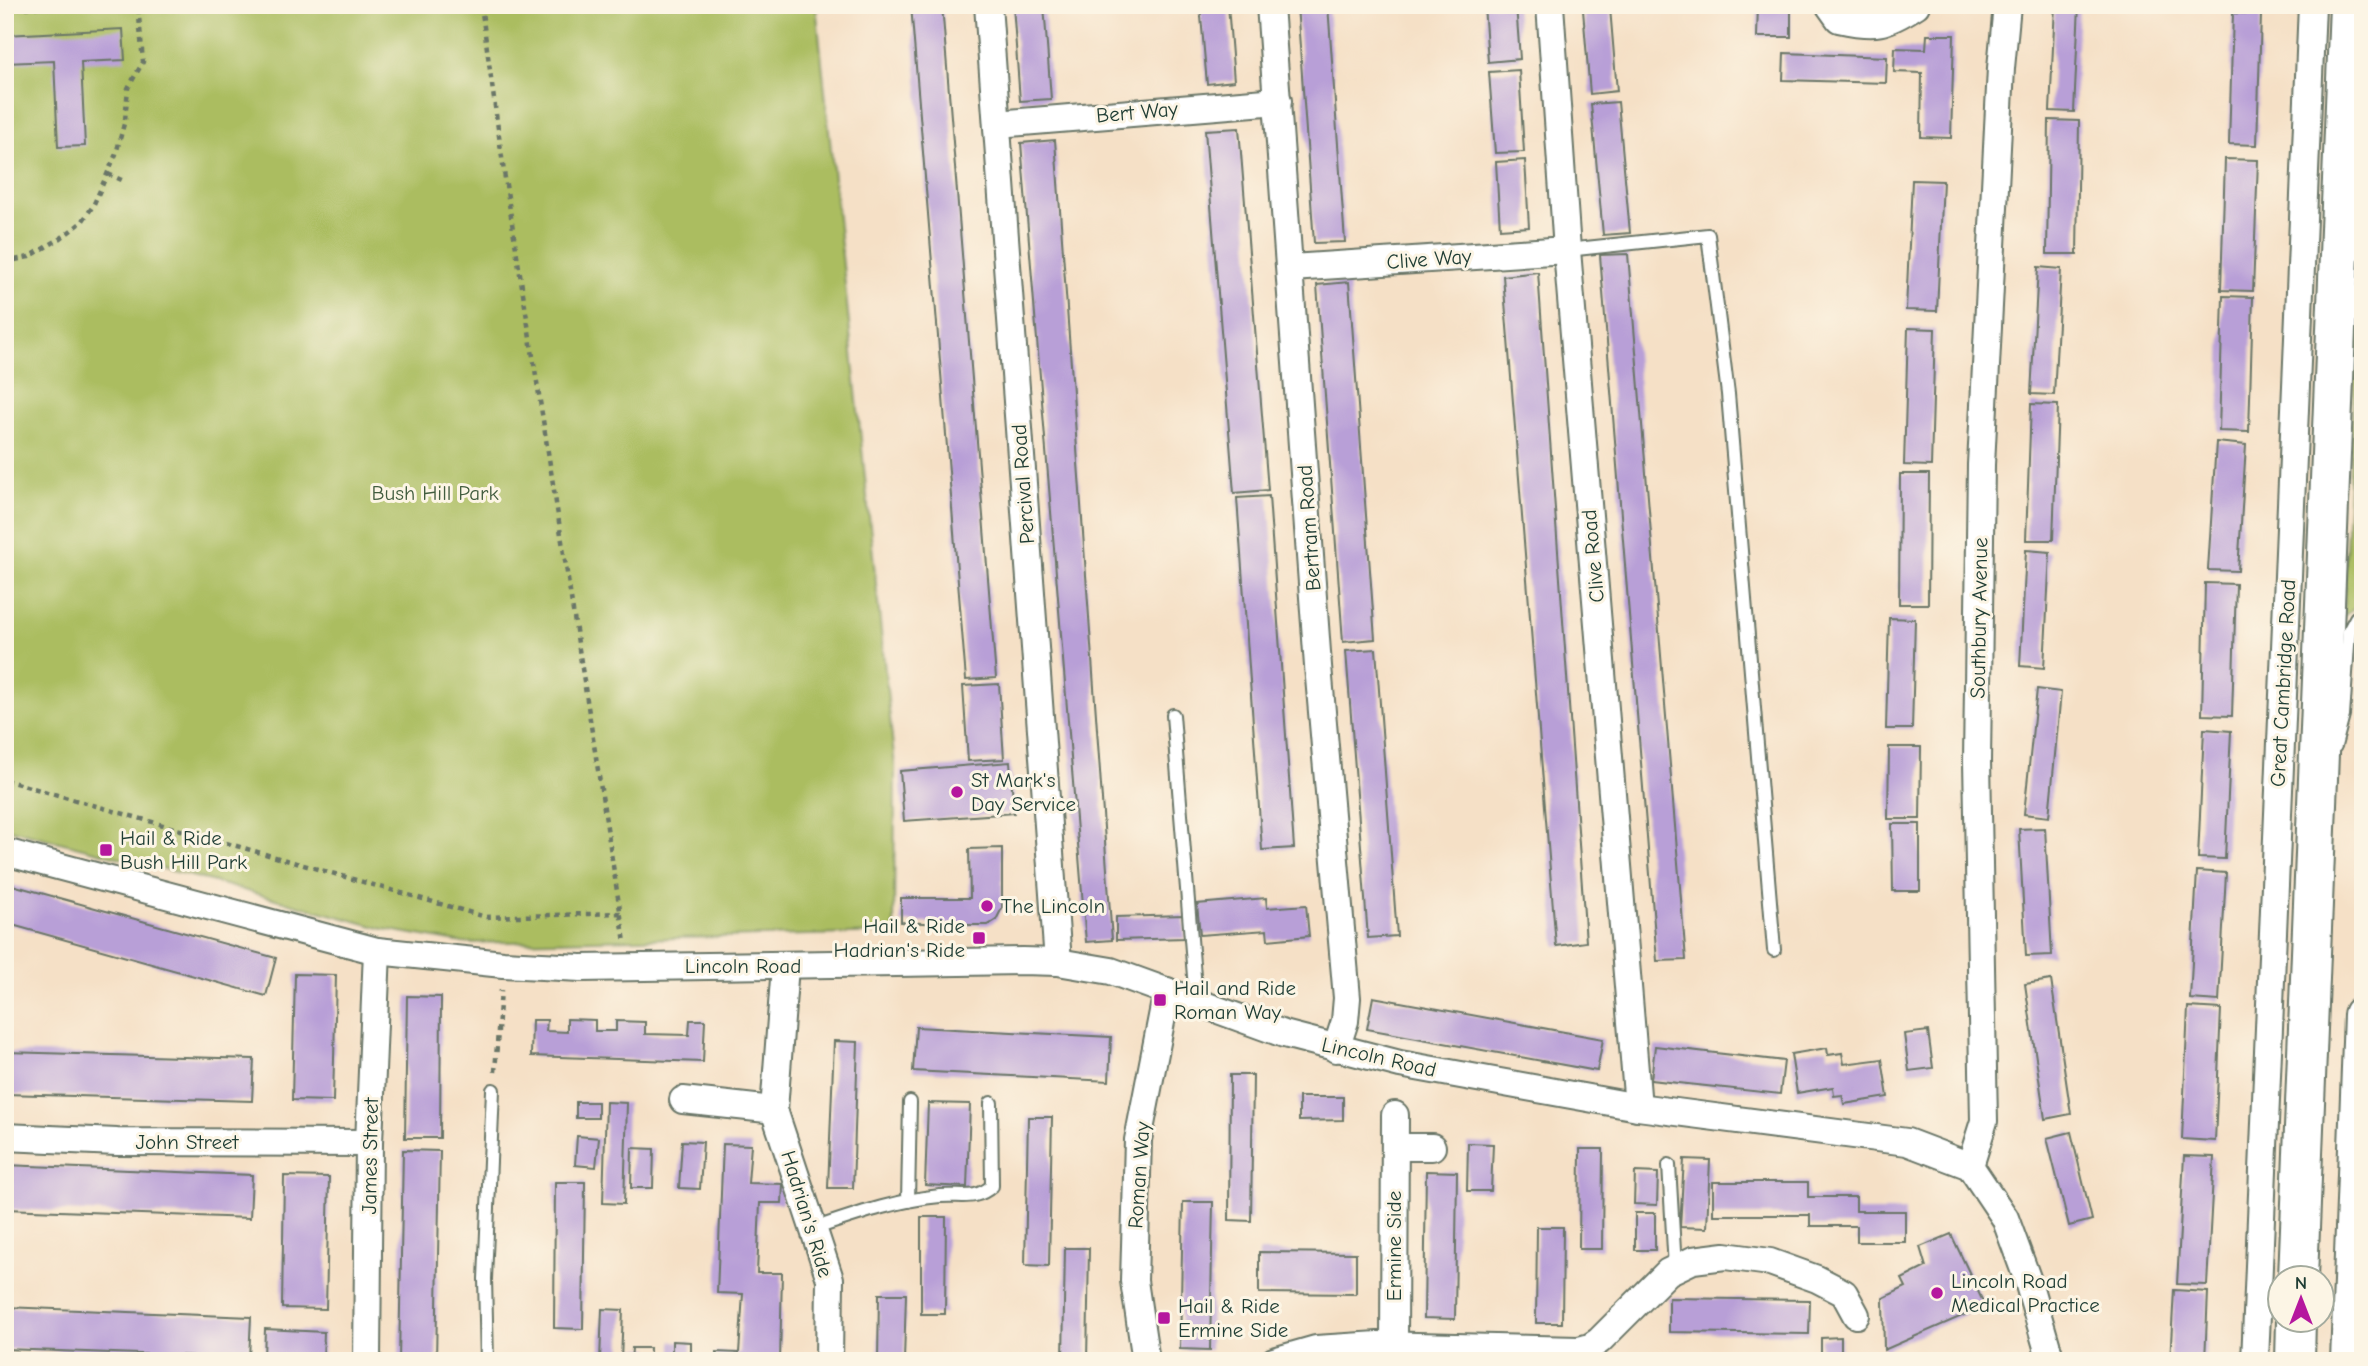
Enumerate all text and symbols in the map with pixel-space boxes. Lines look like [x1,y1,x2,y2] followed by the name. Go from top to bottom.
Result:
[1095,96,1179,128] street label: Bert Way
[1386,244,1473,274] street label: Clive Way
[1007,423,1039,545] street label: Percival Road
[1293,464,1325,592] street label: Bertram Road
[371,481,499,505] park label: Bush Hill Park
[1577,508,1609,604] street label: Clive Road
[1966,537,1992,699] street label: Southbury Avenue
[2266,579,2300,787] street label: Great Cambridge Road
[971,768,1076,816] place label: St Mark's Day Service
[949,784,965,800] marker: St Mark's Day Service
[120,826,247,874] place label: Hail & Ride Bush Hill Park
[98,842,114,858] marker: Hail & Ride Bush Hill Park
[1001,894,1105,918] place label: The Lincoln
[979,898,995,914] marker: The Lincoln
[833,914,965,962] place label: Hail & Ride Hadrian's Ride
[971,930,987,946] marker: Hail & Ride Hadrian's Ride
[685,954,801,978] street label: Lincoln Road
[1174,976,1296,1024] place label: Hail and Ride Roman Way
[1152,992,1168,1008] marker: Hail and Ride Roman Way
[1319,1032,1439,1082] street label: Lincoln Road
[357,1096,383,1215] street label: James Street
[1123,1120,1155,1229] street label: Roman Way
[135,1130,240,1154] street label: John Street
[776,1148,838,1280] street label: Hadrian's Ride
[1382,1191,1406,1301] street label: Ermine Side
[2266,1264,2336,1334] north arrow
[1951,1269,2100,1317] place label: Lincoln Road Medical Practice
[2295,1272,2307,1294] text: N
[1929,1285,1945,1301] marker: Lincoln Road Medical Practice
[1178,1294,1288,1342] place label: Hail & Ride Ermine Side
[1156,1310,1172,1326] marker: Hail & Ride Ermine Side

